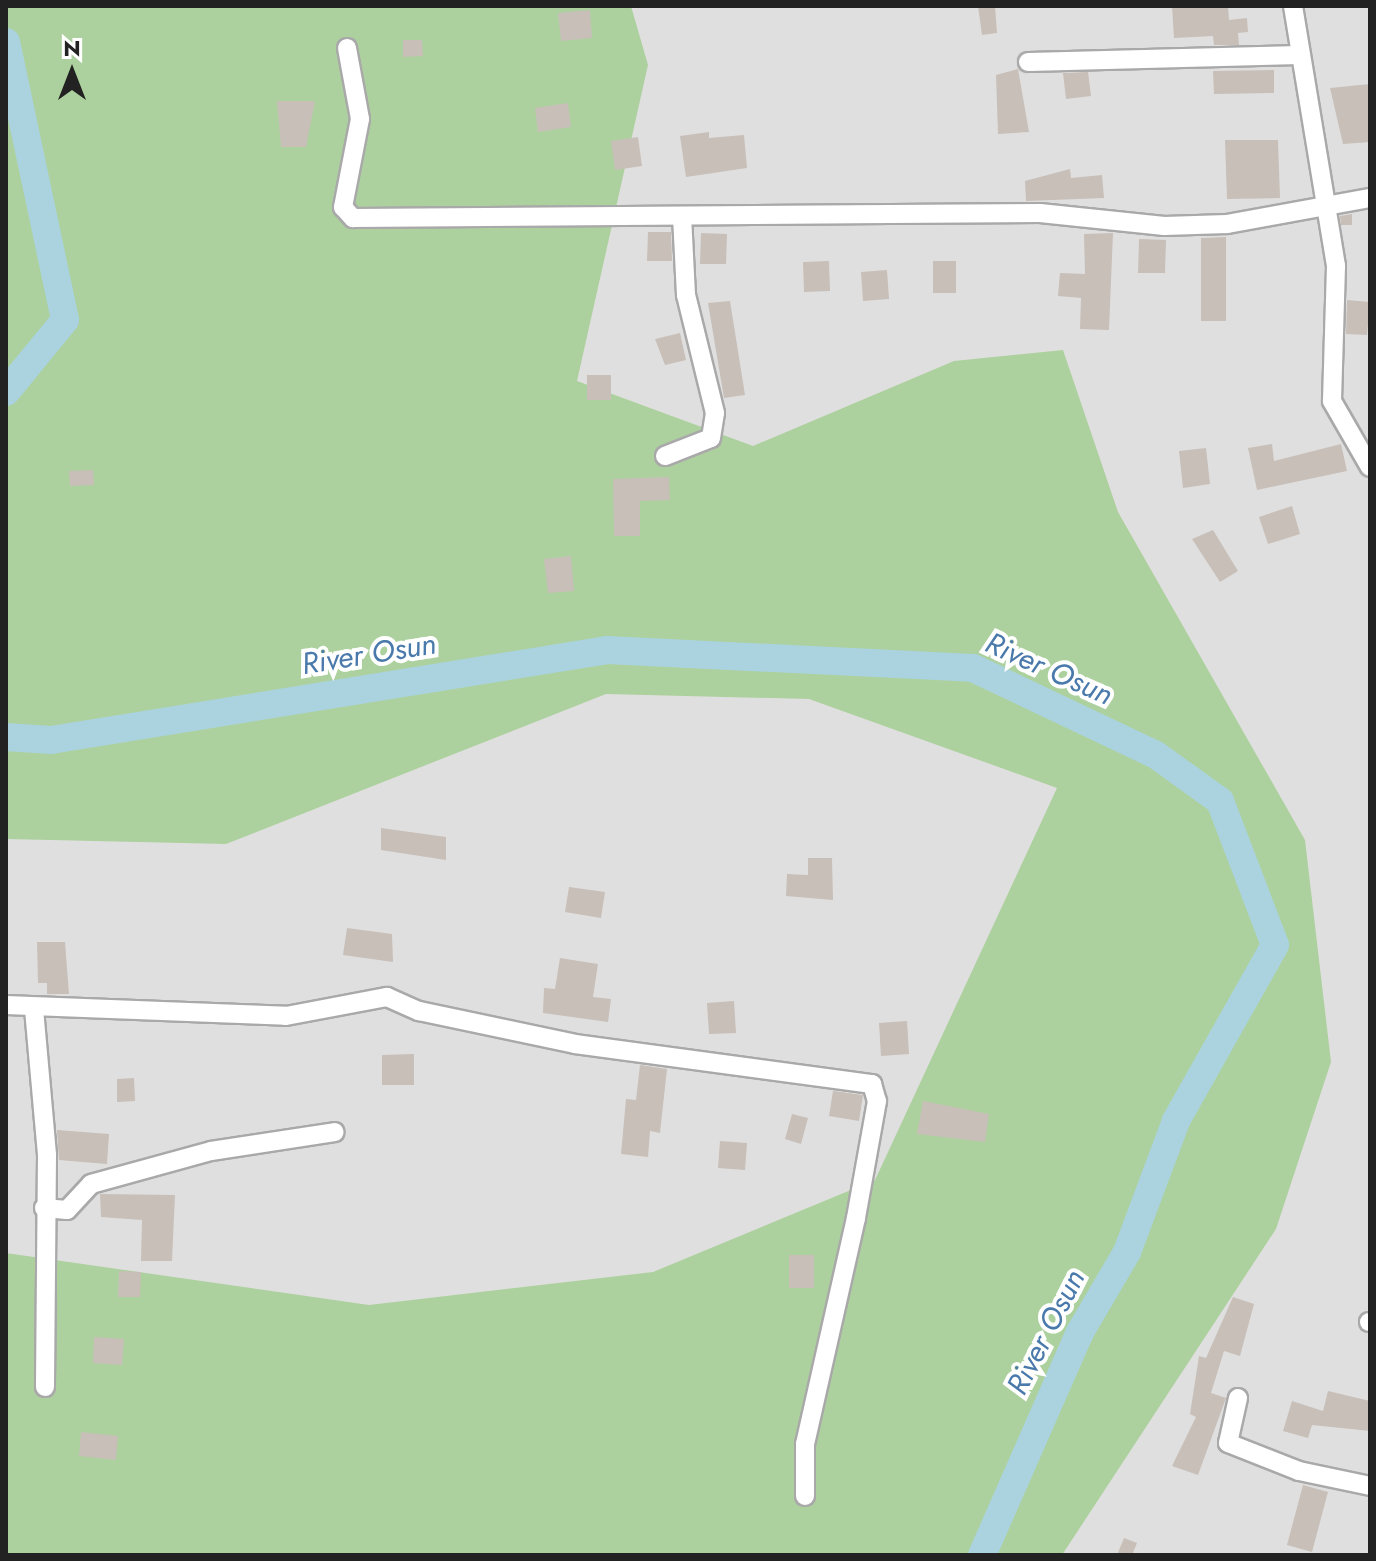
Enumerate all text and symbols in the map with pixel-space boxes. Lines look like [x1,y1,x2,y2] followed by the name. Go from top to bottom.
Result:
[32,32,112,112] north arrow
[63,32,81,64] text: N
[980,625,1118,713] water label: River Osun
[299,626,439,682] water label: River Osun
[999,1263,1093,1401] water label: River Osun

